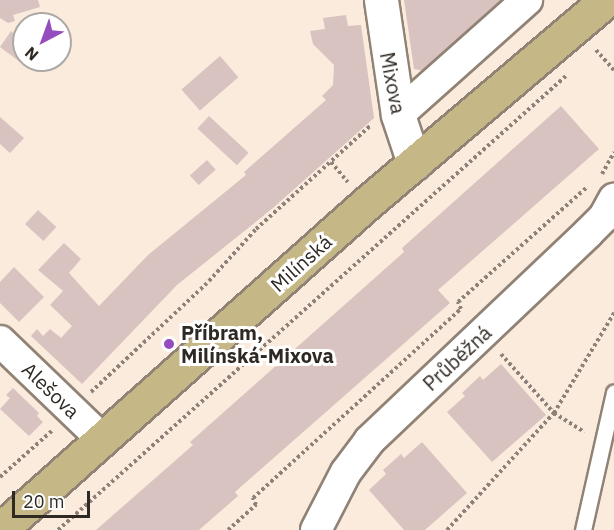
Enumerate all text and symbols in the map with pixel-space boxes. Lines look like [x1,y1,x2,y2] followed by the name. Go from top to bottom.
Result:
[12,12,72,72] north arrow
[21,43,42,65] text: N
[375,50,411,116] street label: Mixova
[266,229,336,297] street label: Milínská
[181,320,334,367] place label: Příbram, Milínská-Mixova
[418,320,496,396] street label: Průběžná
[162,337,176,351] marker: Příbram, Milínská-Mixova
[17,357,85,423] street label: Alešova
[15,479,93,517] scale bar
[23,490,65,513] text: 20 m

